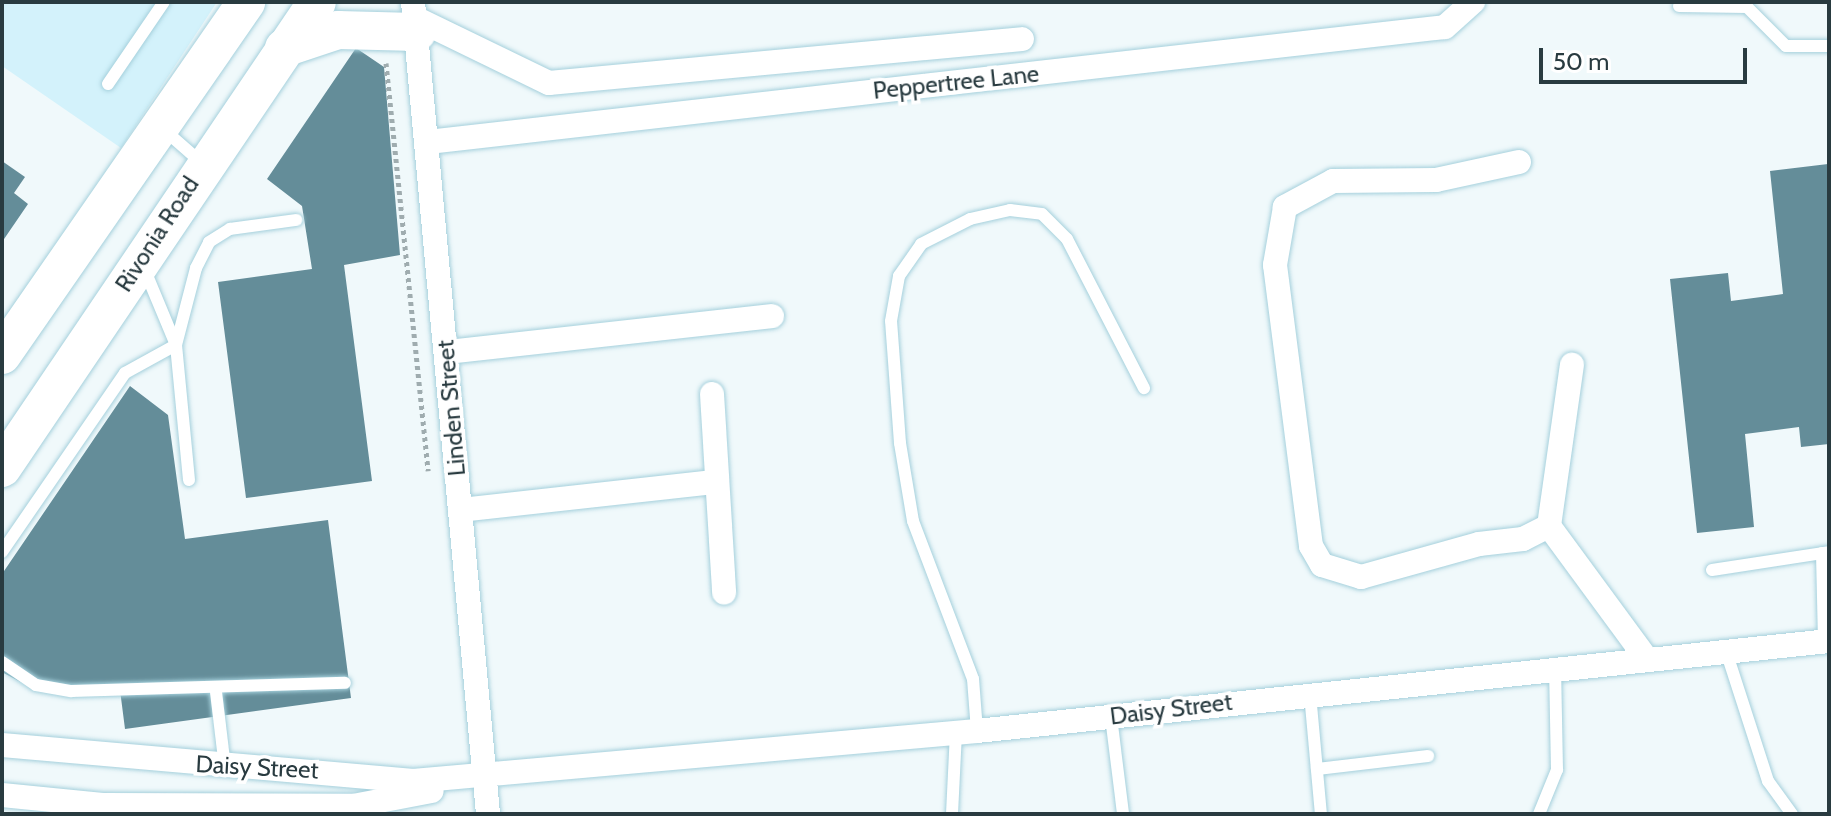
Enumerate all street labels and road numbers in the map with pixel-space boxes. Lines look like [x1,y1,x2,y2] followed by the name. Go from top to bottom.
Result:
[872,59,1040,105] street label: Peppertree Lane
[109,171,205,297] street label: Rivonia Road
[431,339,471,477] street label: Linden Street
[1108,687,1234,731] street label: Daisy Street
[195,749,319,785] street label: Daisy Street

